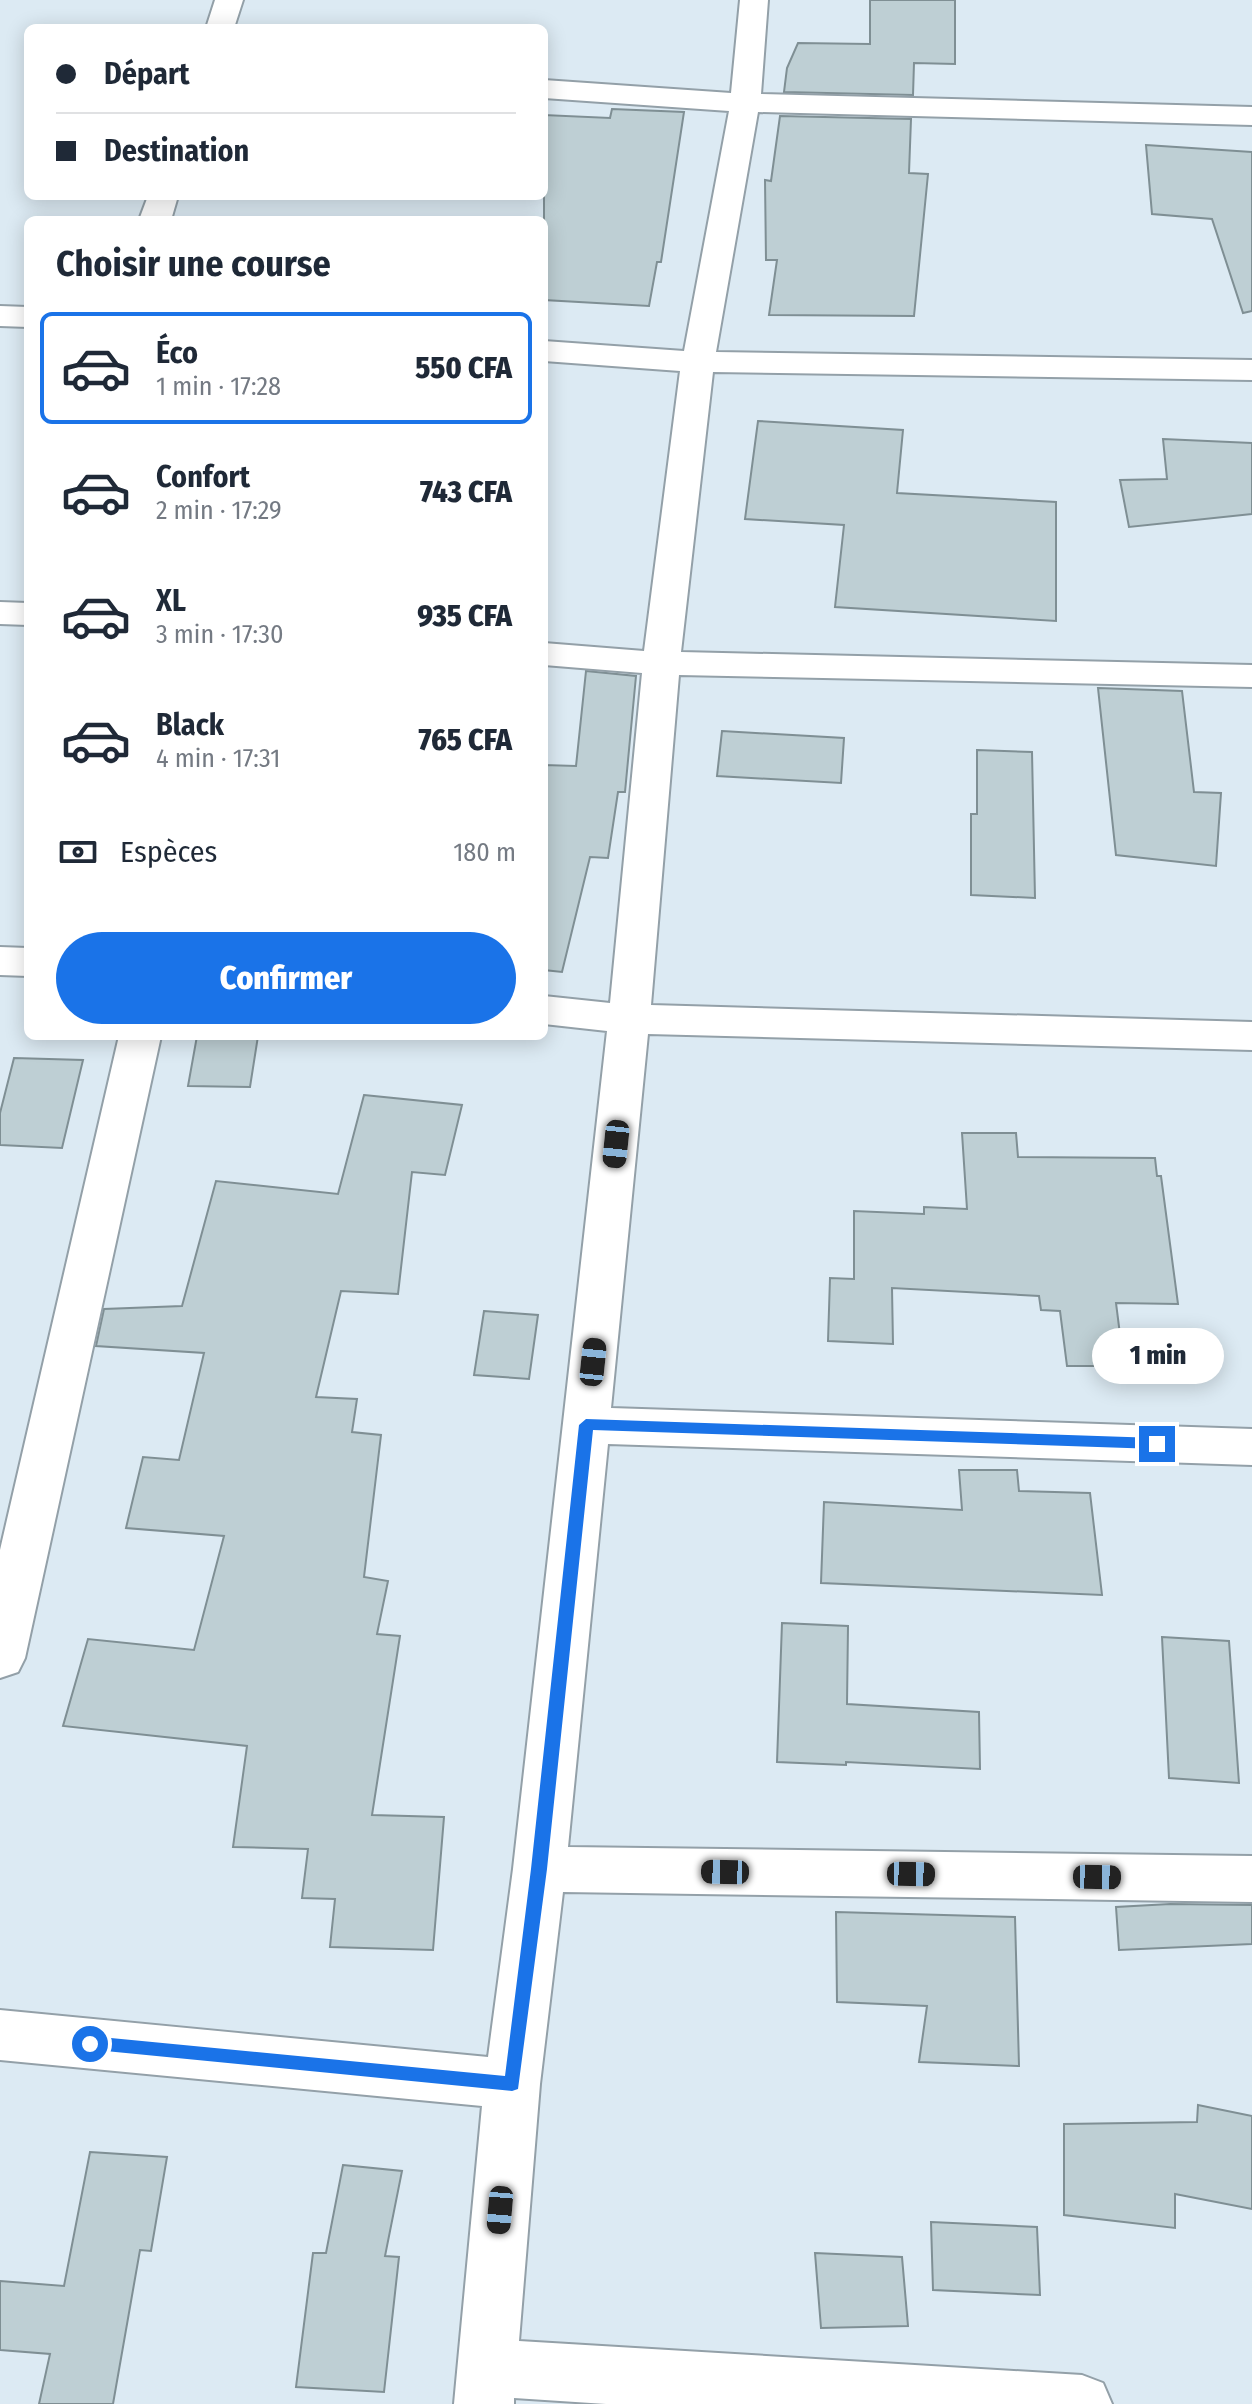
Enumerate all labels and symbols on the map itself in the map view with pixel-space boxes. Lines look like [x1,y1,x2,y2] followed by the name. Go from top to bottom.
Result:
[602,1119,630,1169] car
[1091,1328,1223,1384] callout: 1 min
[579,1337,607,1387] car
[1139,1426,1175,1462] route end
[701,1860,749,1884] car
[887,1862,935,1886] car
[1073,1865,1121,1889] car
[72,2026,108,2062] route start
[486,2185,514,2235] car

